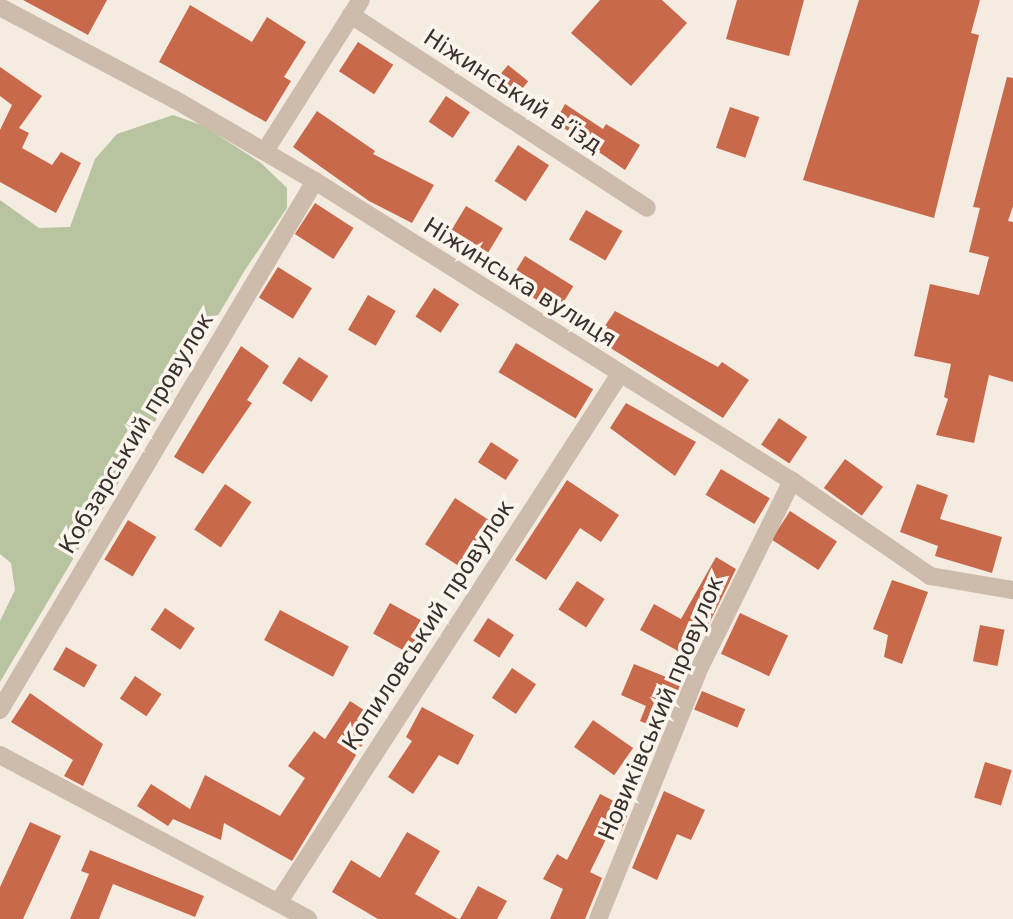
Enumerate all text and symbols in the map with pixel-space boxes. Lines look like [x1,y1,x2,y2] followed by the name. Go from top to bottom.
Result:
[419,23,607,159] street label: Ніжинський в’їзд
[418,211,622,353] street label: Ніжинська вулиця
[53,307,219,559] street label: Кобзарський провулок
[336,494,520,756] street label: Копиловський провулок
[593,572,729,844] street label: Новиківський провулок

